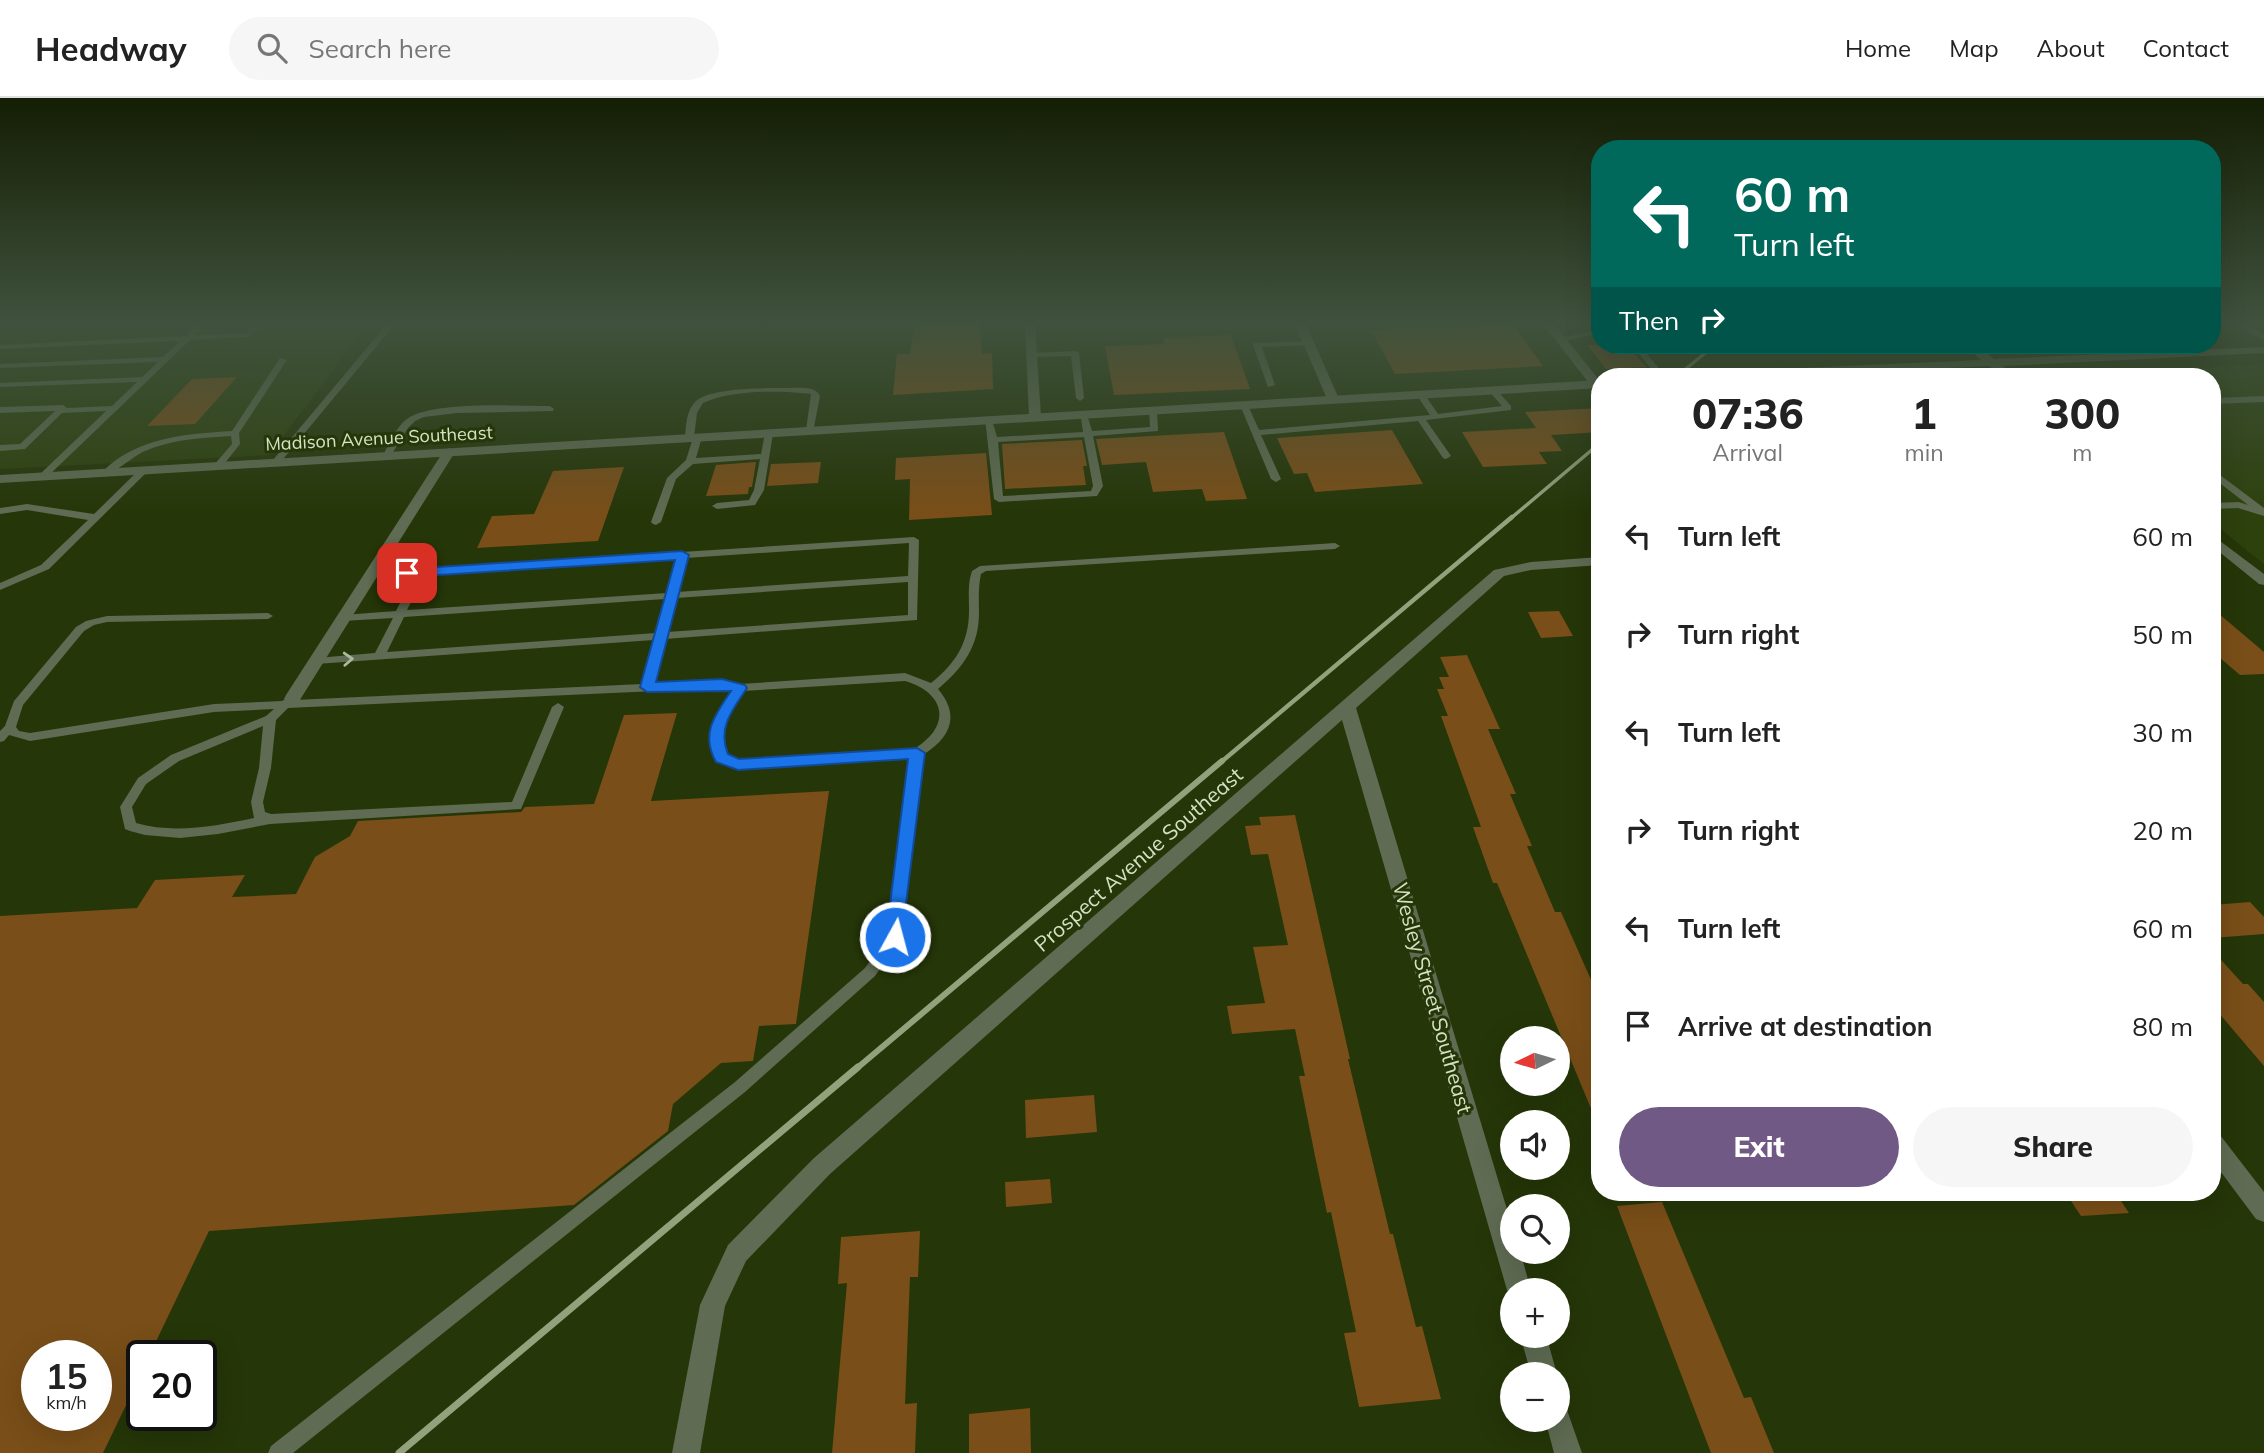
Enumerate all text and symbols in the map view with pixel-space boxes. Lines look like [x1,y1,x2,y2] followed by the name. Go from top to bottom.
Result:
[229,17,719,80] search box
[35,28,187,69] text: Headway
[253,29,291,67] icon: search
[309,32,451,65] text: Search here
[1845,33,1911,63] text: Home
[1949,33,1999,63] text: Map
[2037,33,2105,63] text: About
[2143,33,2229,63] text: Contact
[1734,163,1850,224] text: 60 m
[1619,168,1710,259] icon: left
[1734,224,1854,264] text: Turn left
[1693,301,1731,339] icon: right
[1619,304,1679,337] text: Then
[1692,387,1804,440] text: 07:36
[1911,387,1937,440] text: 1
[2045,387,2120,440] text: 300
[265,421,493,455] street label: Madison Avenue Southeast
[1713,438,1783,467] text: Arrival
[1904,438,1944,467] text: min
[2072,438,2092,467] text: m
[1619,517,1657,555] icon: left
[1678,520,1780,553] text: Turn left
[2132,520,2193,553] text: 60 m
[377,543,437,603] pin
[388,554,426,592] icon: arrive
[1619,615,1657,653] icon: right
[1678,618,1799,651] text: Turn right
[2132,618,2193,651] text: 50 m
[342,652,353,667] one-way arrow
[1619,713,1657,751] icon: left
[1678,716,1780,749] text: Turn left
[2132,716,2193,749] text: 30 m
[1028,761,1248,957] street label: Prospect Avenue Southeast
[1619,811,1657,849] icon: right
[1678,814,1799,847] text: Turn right
[2132,814,2193,847] text: 20 m
[1388,880,1478,1116] street label: Wesley Street Southeast
[858,900,932,974] position arrow
[1619,909,1657,947] icon: left
[1678,912,1780,945] text: Turn left
[2132,912,2193,945] text: 60 m
[1619,1007,1657,1045] icon: arrive
[1678,1010,1933,1043] text: Arrive at destination
[2132,1010,2193,1043] text: 80 m
[1500,1026,1570,1096] north arrow
[1500,1026,1570,1432] map controls
[1619,1107,1899,1187] button: Exit
[1913,1107,2193,1187] button: Share
[1500,1110,1570,1180] button: sound
[1500,1194,1570,1264] button: search
[1500,1278,1570,1348] button: +
[126,1340,217,1431] speed limit sign: 20
[45,1354,88,1398] text: 15
[1500,1362,1570,1432] button: −
[46,1391,87,1414] text: km/h

